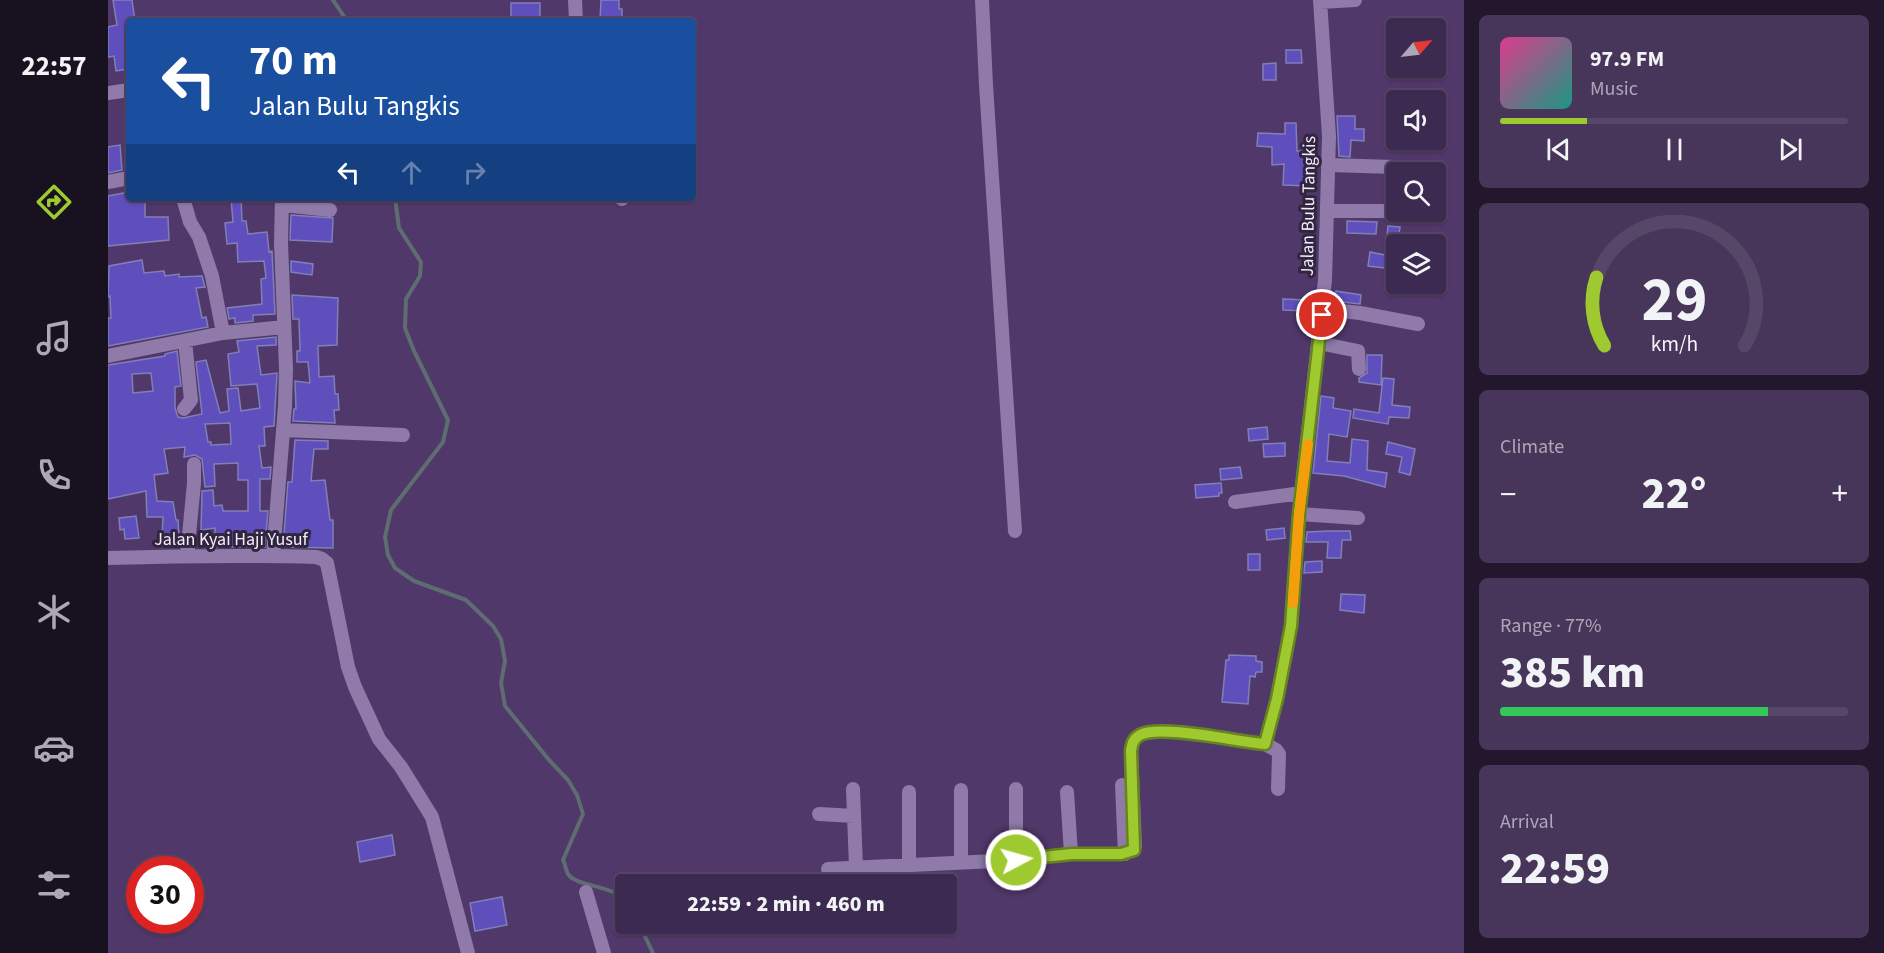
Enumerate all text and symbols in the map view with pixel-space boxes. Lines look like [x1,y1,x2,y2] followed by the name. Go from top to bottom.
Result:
[1386,18,1446,78] north arrow
[1386,18,1446,294] map controls
[249,31,338,91] text: 70 m
[150,42,228,120] icon: left
[1590,43,1664,75] text: 97.9 FM
[21,47,87,86] text: 22:57
[1590,75,1638,103] text: Music
[249,87,460,126] text: Jalan Bulu Tangkis
[1386,90,1446,150] button: sound
[1542,133,1575,166] icon: previous
[1658,133,1691,166] icon: pause
[1774,133,1807,166] icon: next
[1295,136,1322,276] street label: Jalan Bulu Tangkis
[332,156,365,189] icon: left
[395,156,428,189] icon: ahead
[458,156,491,189] icon: right
[1386,162,1446,222] button: search
[33,181,75,223] icon: directions
[1386,234,1446,294] button: layers
[1641,256,1707,345] text: 29
[1296,289,1347,340] pin
[1305,298,1338,331] icon: arrive
[33,317,75,359] icon: music
[1650,329,1698,360] text: km/h
[1500,433,1564,461] text: Climate
[33,454,75,496] icon: phone
[1642,462,1706,526] text: 22°
[1500,471,1516,518] text: −
[1832,471,1848,518] text: +
[154,527,309,552] street label: Jalan Kyai Haji Yusuf
[33,591,75,633] icon: climate
[1500,612,1601,640] text: Range · 77%
[1500,641,1645,705] text: 385 km
[33,727,75,769] icon: car
[1500,808,1554,836] text: Arrival
[984,828,1048,892] position arrow
[1500,837,1610,901] text: 22:59
[126,856,204,934] speed limit sign: 30
[33,864,75,906] icon: filters
[687,888,885,920] text: 22:59 · 2 min · 460 m

